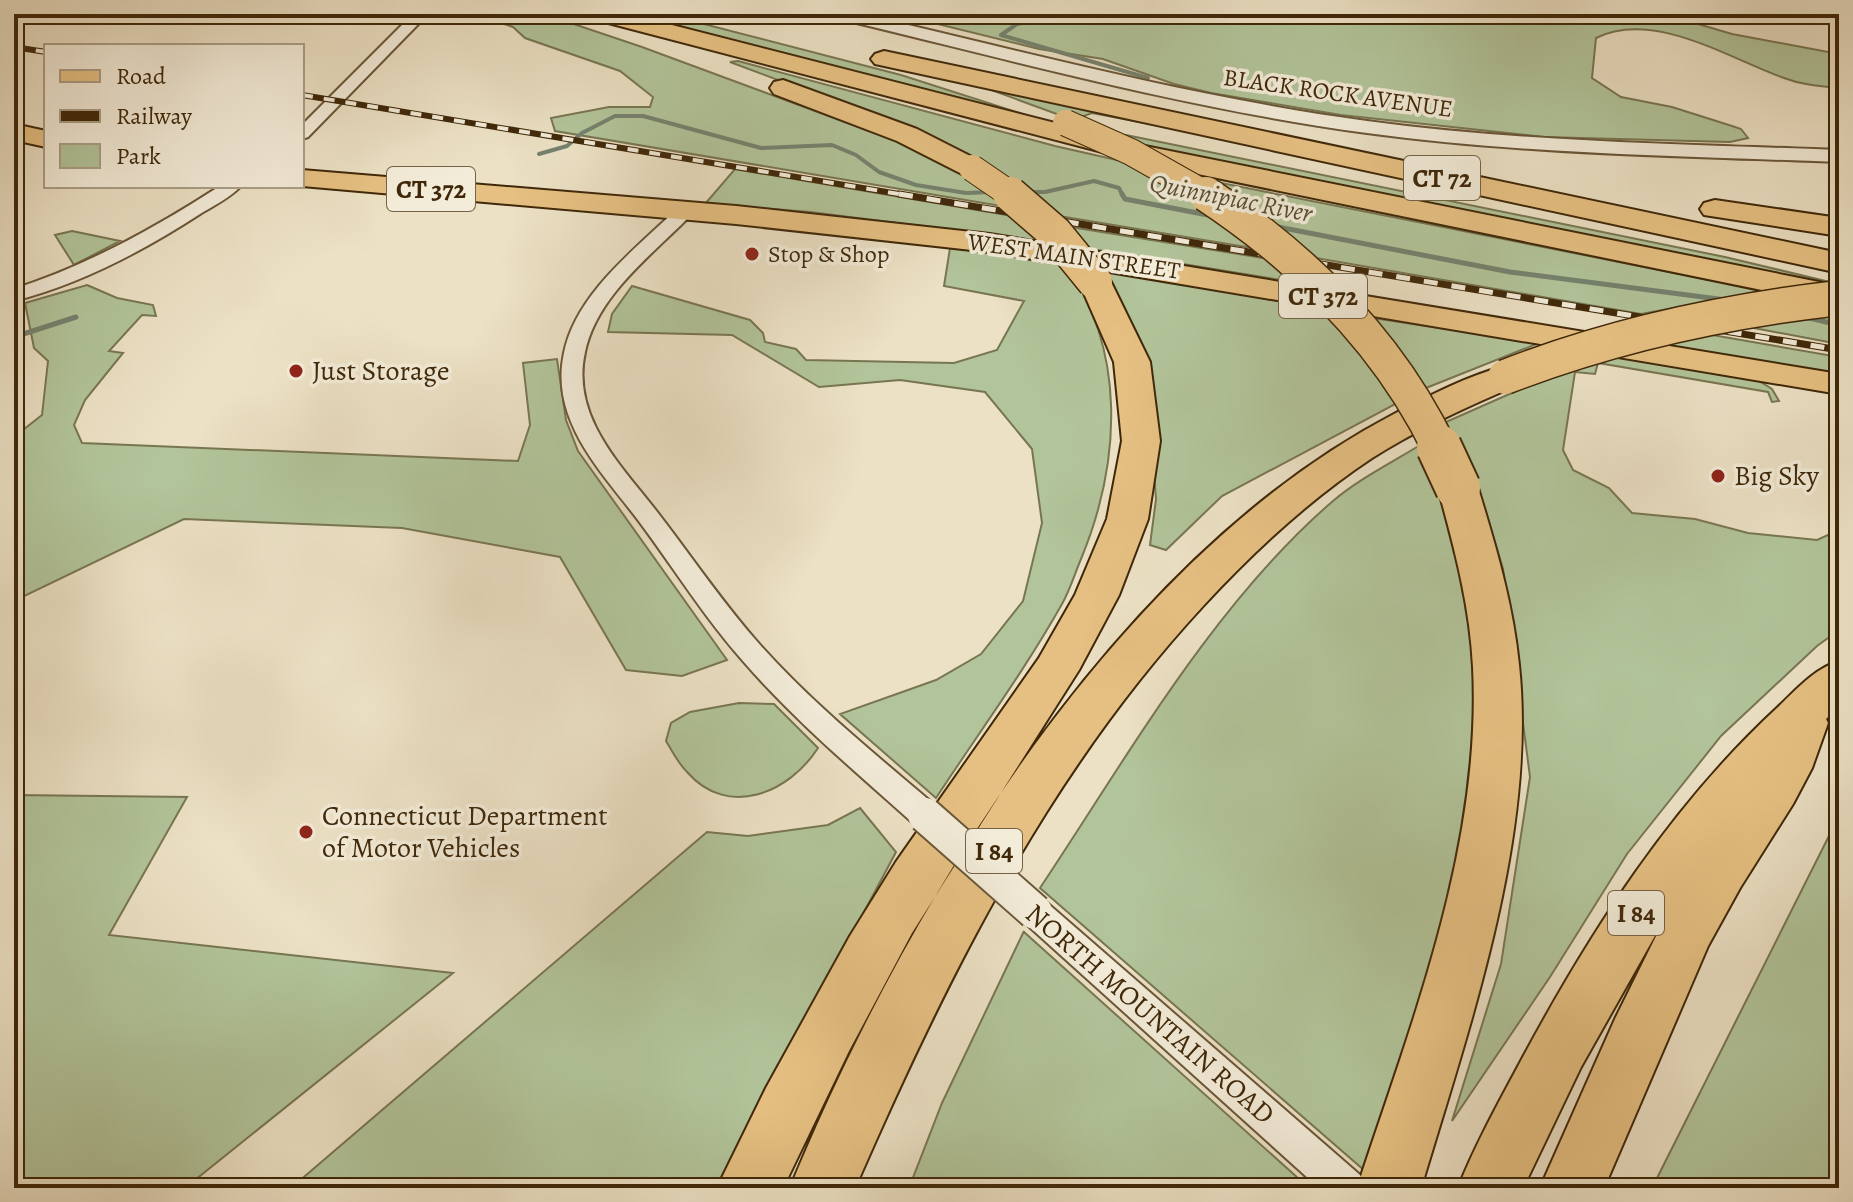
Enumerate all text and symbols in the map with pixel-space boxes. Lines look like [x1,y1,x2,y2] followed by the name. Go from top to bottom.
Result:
[44,44,304,188] legend
[116,60,166,92] text: Road
[1221,61,1455,125] street label: BLACK ROCK AVENUE
[116,100,192,132] text: Railway
[116,140,161,172] text: Park
[1404,156,1480,200] road number: CT 72
[1147,165,1316,231] water label: Quinnipiac River
[387,167,475,211] road number: CT 372
[965,225,1182,287] street label: WEST MAIN STREET
[768,238,890,270] place label: Stop & Shop
[743,245,761,263] marker: Stop & Shop
[1279,274,1367,318] road number: CT 372
[312,352,450,390] place label: Just Storage
[287,362,305,380] marker: Just Storage
[1734,457,1819,495] place label: Big Sky
[1709,467,1727,485] marker: Big Sky
[322,797,607,867] place label: Connecticut Department of Motor Vehicles
[297,823,315,841] marker: Connecticut Department of Motor Vehicles
[966,829,1022,873] road number: I 84
[1608,891,1664,935] road number: I 84
[1017,895,1283,1133] street label: NORTH MOUNTAIN ROAD

